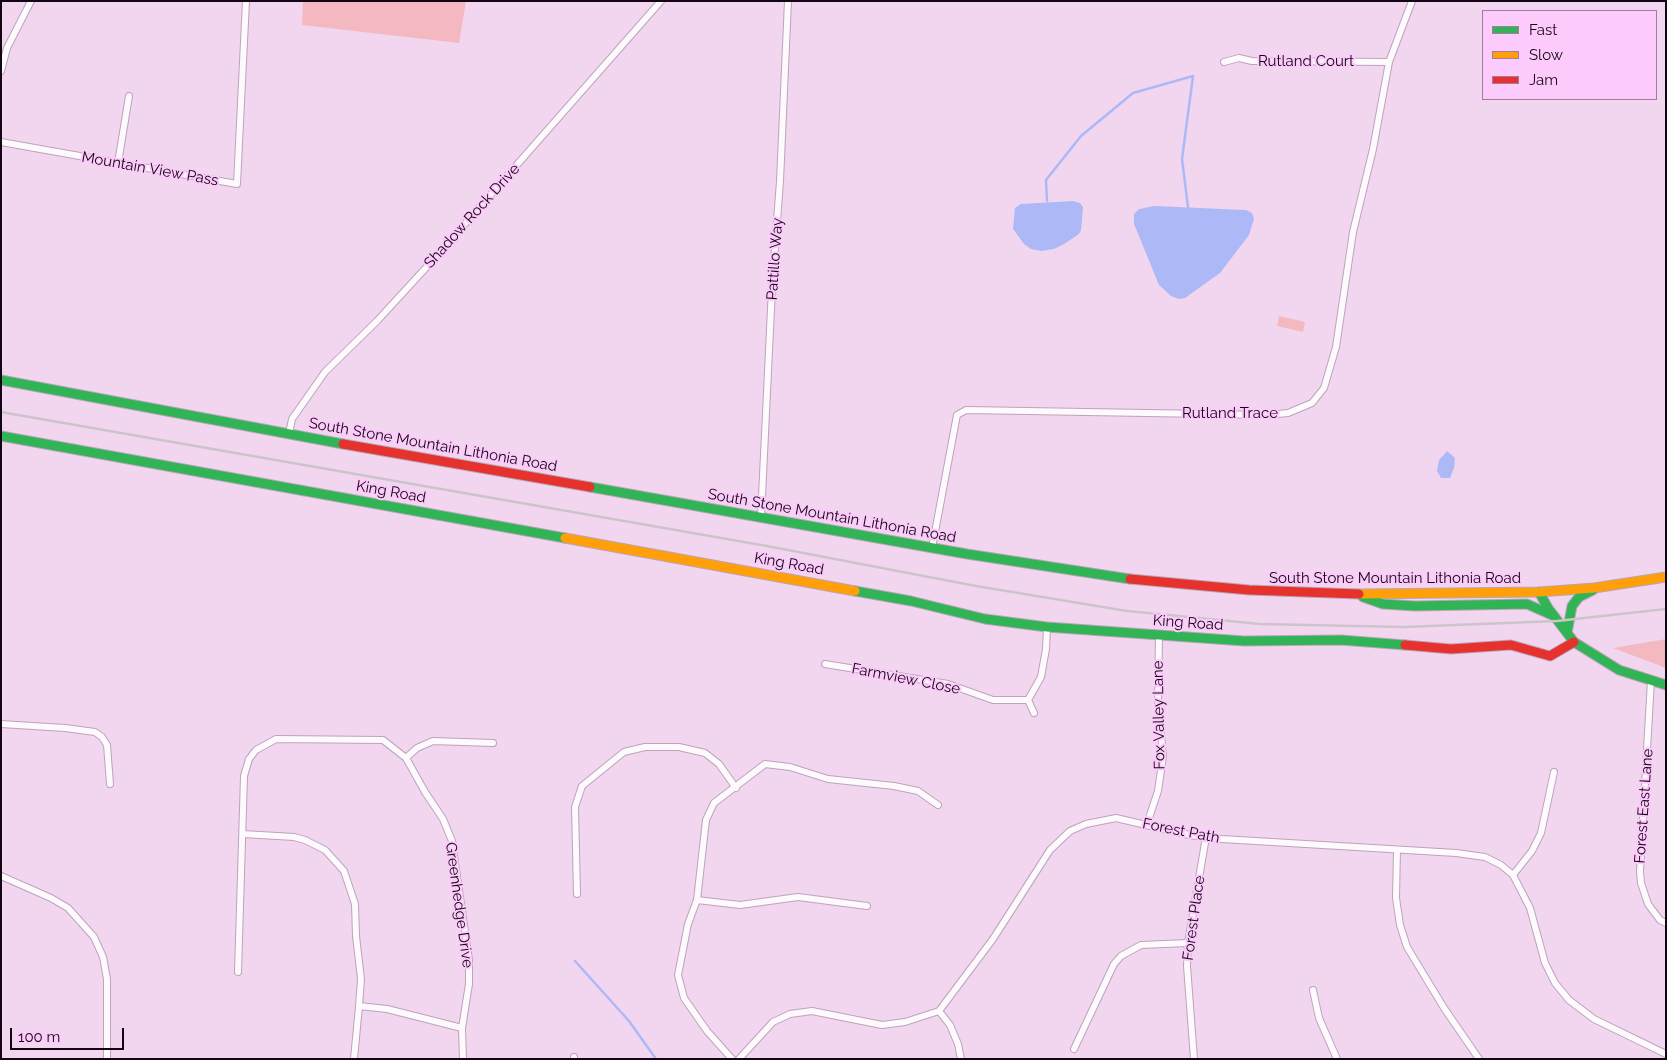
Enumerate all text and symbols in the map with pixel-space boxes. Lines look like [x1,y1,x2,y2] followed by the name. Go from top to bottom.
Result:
[1482,10,1657,100] legend
[1529,21,1557,39] text: Fast
[1529,46,1563,64] text: Slow
[1258,52,1354,70] street label: Rutland Court
[1529,71,1558,89] text: Jam
[80,148,220,190] street label: Mountain View Pass
[420,160,524,272] street label: Shadow Rock Drive
[763,217,787,301] street label: Pattillo Way
[1182,404,1278,422] street label: Rutland Trace
[307,414,559,476] street label: South Stone Mountain Lithonia Road
[355,477,427,507] street label: King Road
[706,485,958,547] street label: South Stone Mountain Lithonia Road
[753,549,825,579] street label: King Road
[1269,569,1521,587] street label: South Stone Mountain Lithonia Road
[1152,612,1224,634] street label: King Road
[850,660,962,698] street label: Farmview Close
[1149,660,1169,770] street label: Fox Valley Lane
[1631,748,1657,864] street label: Forest East Lane
[1141,815,1221,847] street label: Forest Path
[441,841,477,969] street label: Greenhedge Drive
[1179,874,1209,962] street label: Forest Place
[12,1018,126,1050] scale bar
[18,1028,60,1046] text: 100 m

